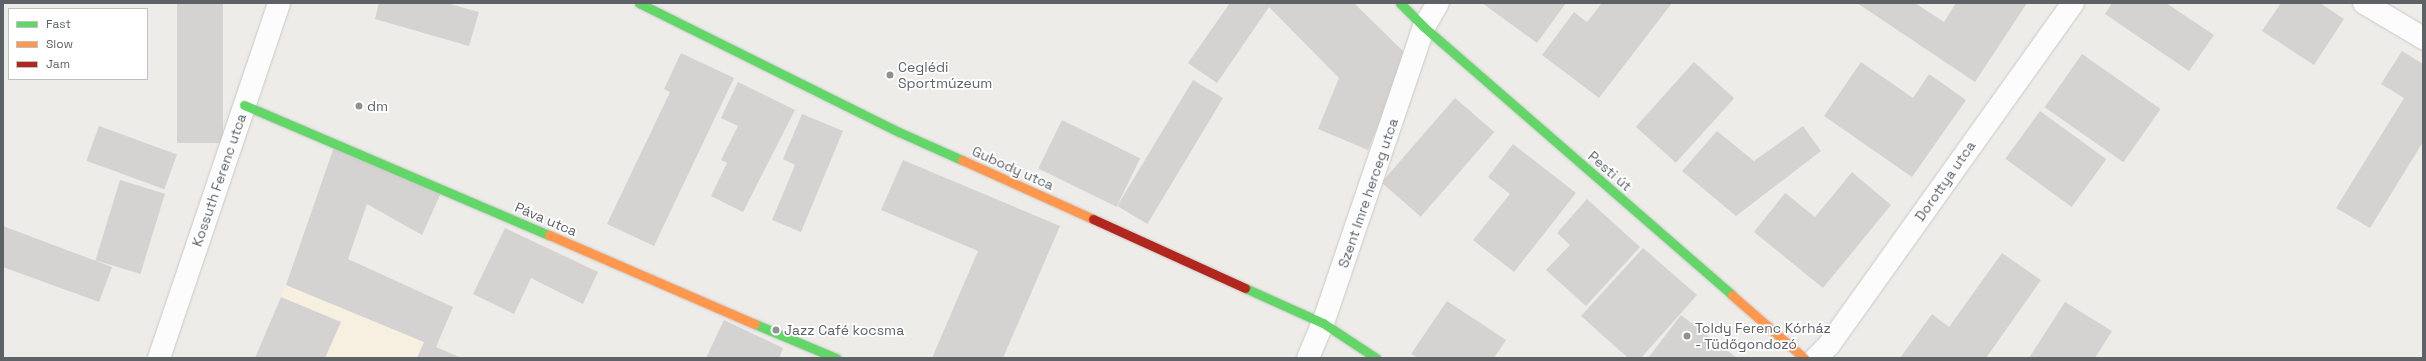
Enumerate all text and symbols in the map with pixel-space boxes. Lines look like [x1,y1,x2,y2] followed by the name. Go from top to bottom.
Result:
[8,8,148,80] legend
[46,16,71,32] text: Fast
[46,36,73,52] text: Slow
[46,56,70,72] text: Jam
[898,59,992,92] place label: Ceglédi Sportmúzeum
[885,70,895,80] marker: Ceglédi Sportmúzeum
[367,98,388,114] place label: dm
[354,101,364,111] marker: dm
[188,111,250,249] street label: Kossuth Ferenc utca
[1334,116,1402,270] street label: Szent Imre herceg utca
[1911,138,1979,224] street label: Dorottya utca
[969,142,1057,194] street label: Gubody utca
[1585,148,1635,194] street label: Pesti út
[512,198,580,240] street label: Páva utca
[1695,320,1831,352] place label: Toldy Ferenc Kórház - Tüdőgondozó
[784,322,904,338] place label: Jazz Café kocsma
[771,325,781,335] marker: Jazz Café kocsma
[1682,331,1692,341] marker: Toldy Ferenc Kórház - Tüdőgondozó

